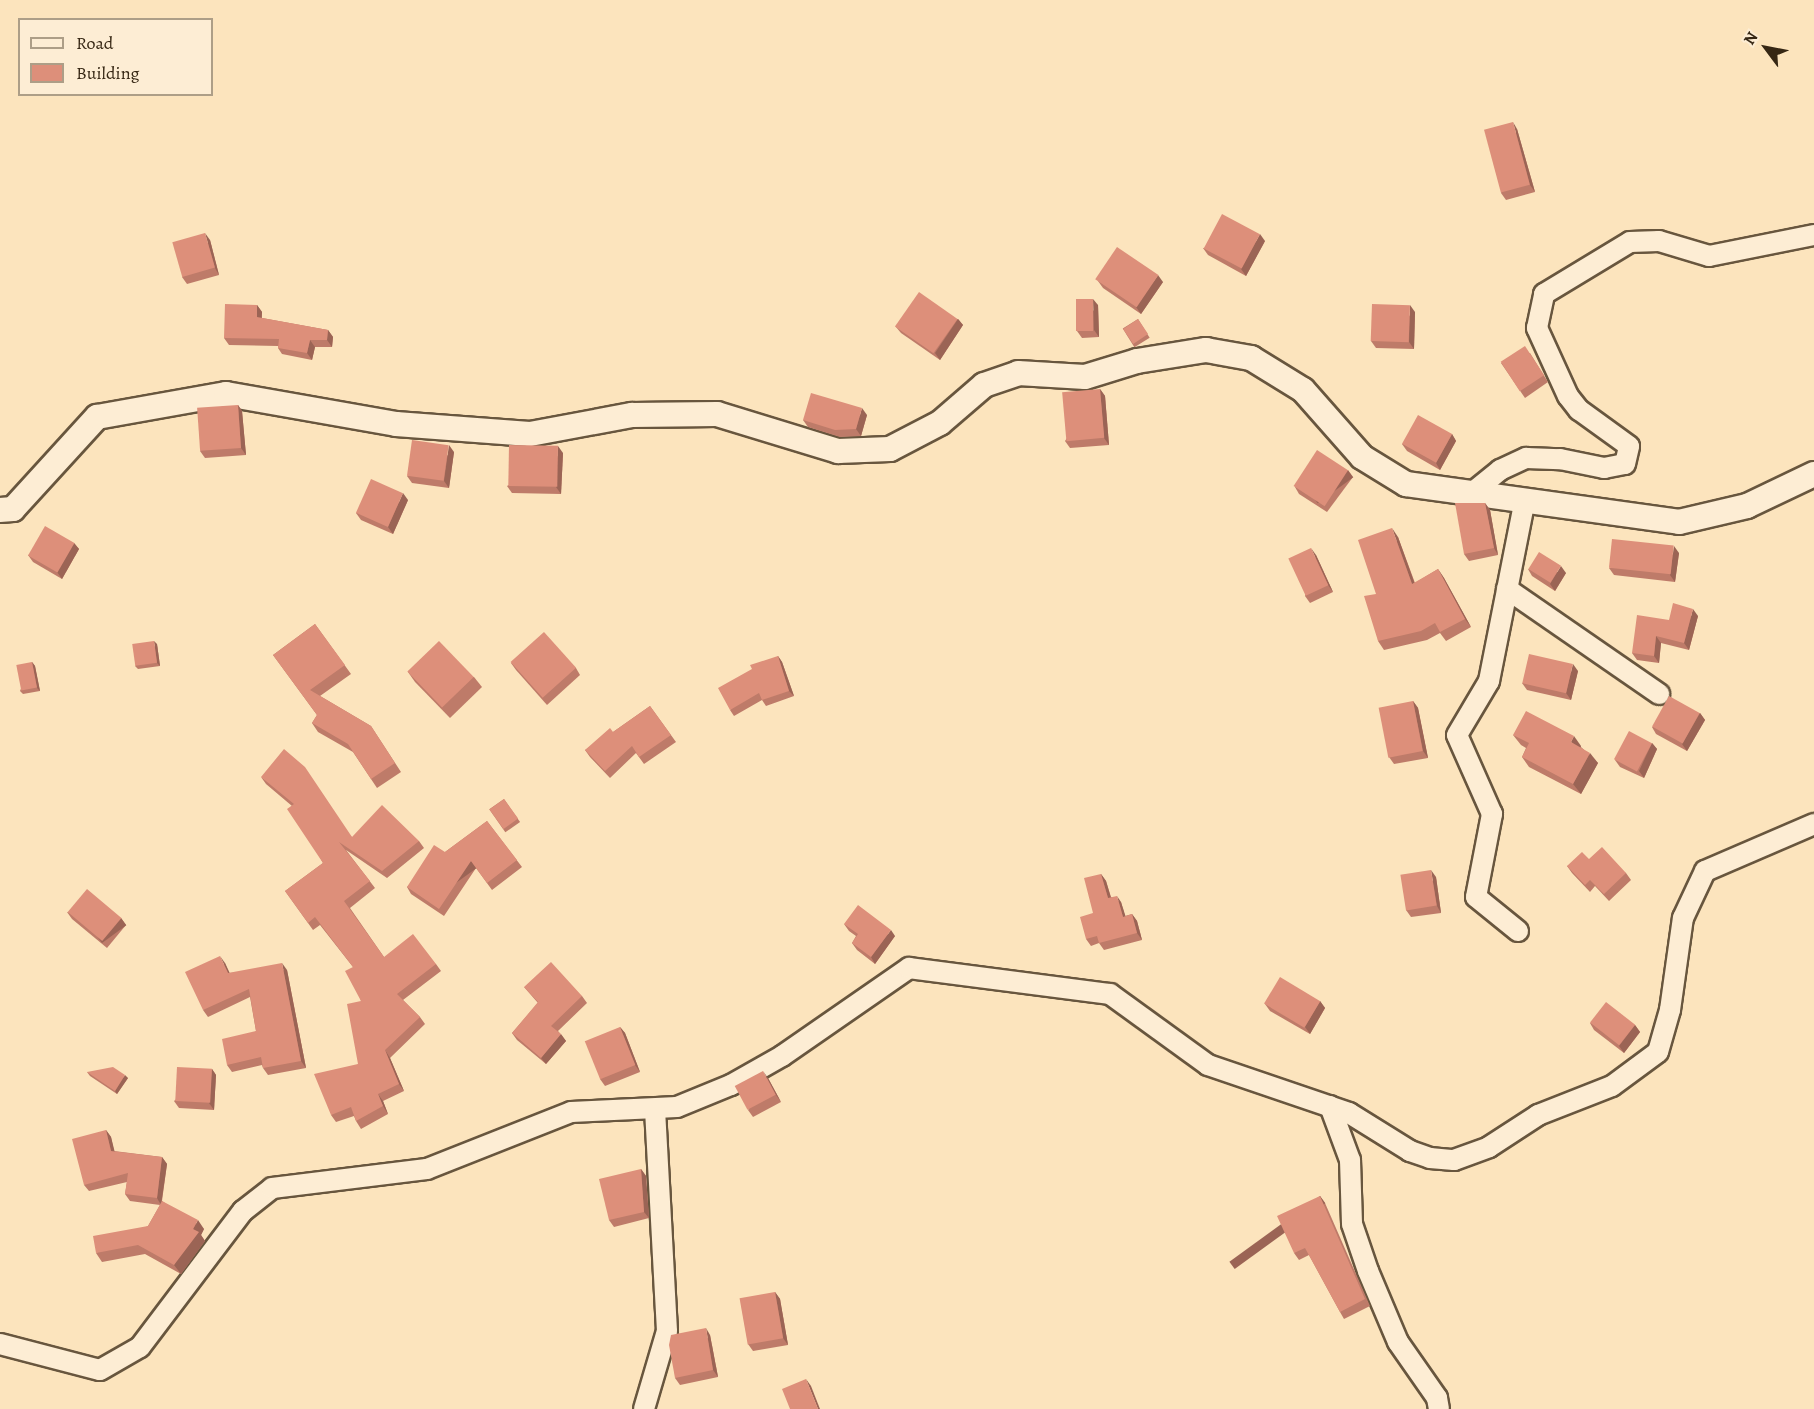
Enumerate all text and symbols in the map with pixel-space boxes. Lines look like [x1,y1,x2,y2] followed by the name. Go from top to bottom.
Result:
[18,18,213,96] legend
[1736,18,1796,78] north arrow
[1738,28,1763,49] text: N
[76,31,113,55] text: Road
[76,61,140,85] text: Building

